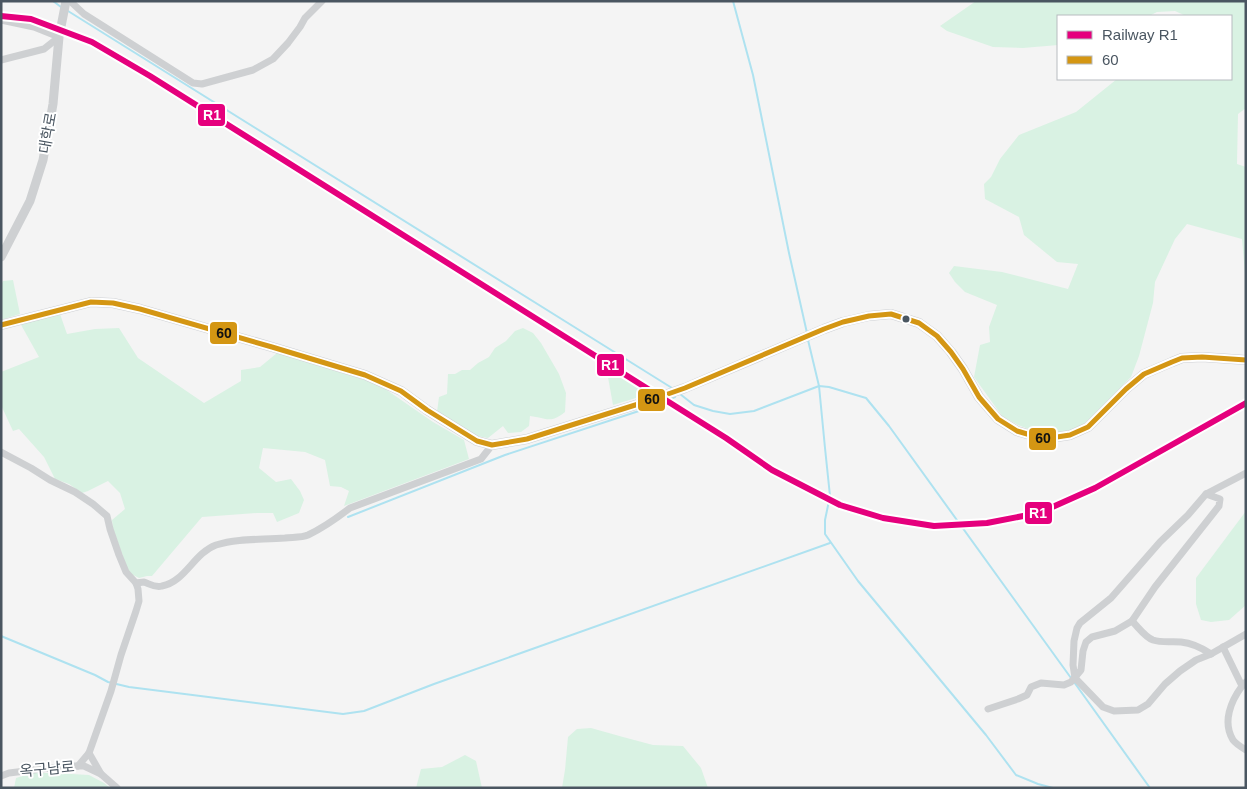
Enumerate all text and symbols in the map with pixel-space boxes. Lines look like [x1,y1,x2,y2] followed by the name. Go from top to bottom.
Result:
[1057,15,1232,80] legend
[1102,26,1178,43] text: Railway R1
[1102,51,1119,68] text: 60
[197,103,226,127] line badge: R1
[203,107,221,123] text: R1
[36,111,59,155] street label: 대학로
[901,314,911,324] unlabelled marker
[209,321,238,345] line badge: 60
[216,325,232,341] text: 60
[596,353,625,377] line badge: R1
[601,357,619,373] text: R1
[637,388,666,412] line badge: 60
[644,391,660,407] text: 60
[1028,427,1057,451] line badge: 60
[1035,430,1051,446] text: 60
[1024,501,1053,525] line badge: R1
[1029,505,1047,521] text: R1
[19,758,75,779] street label: 옥구남로

